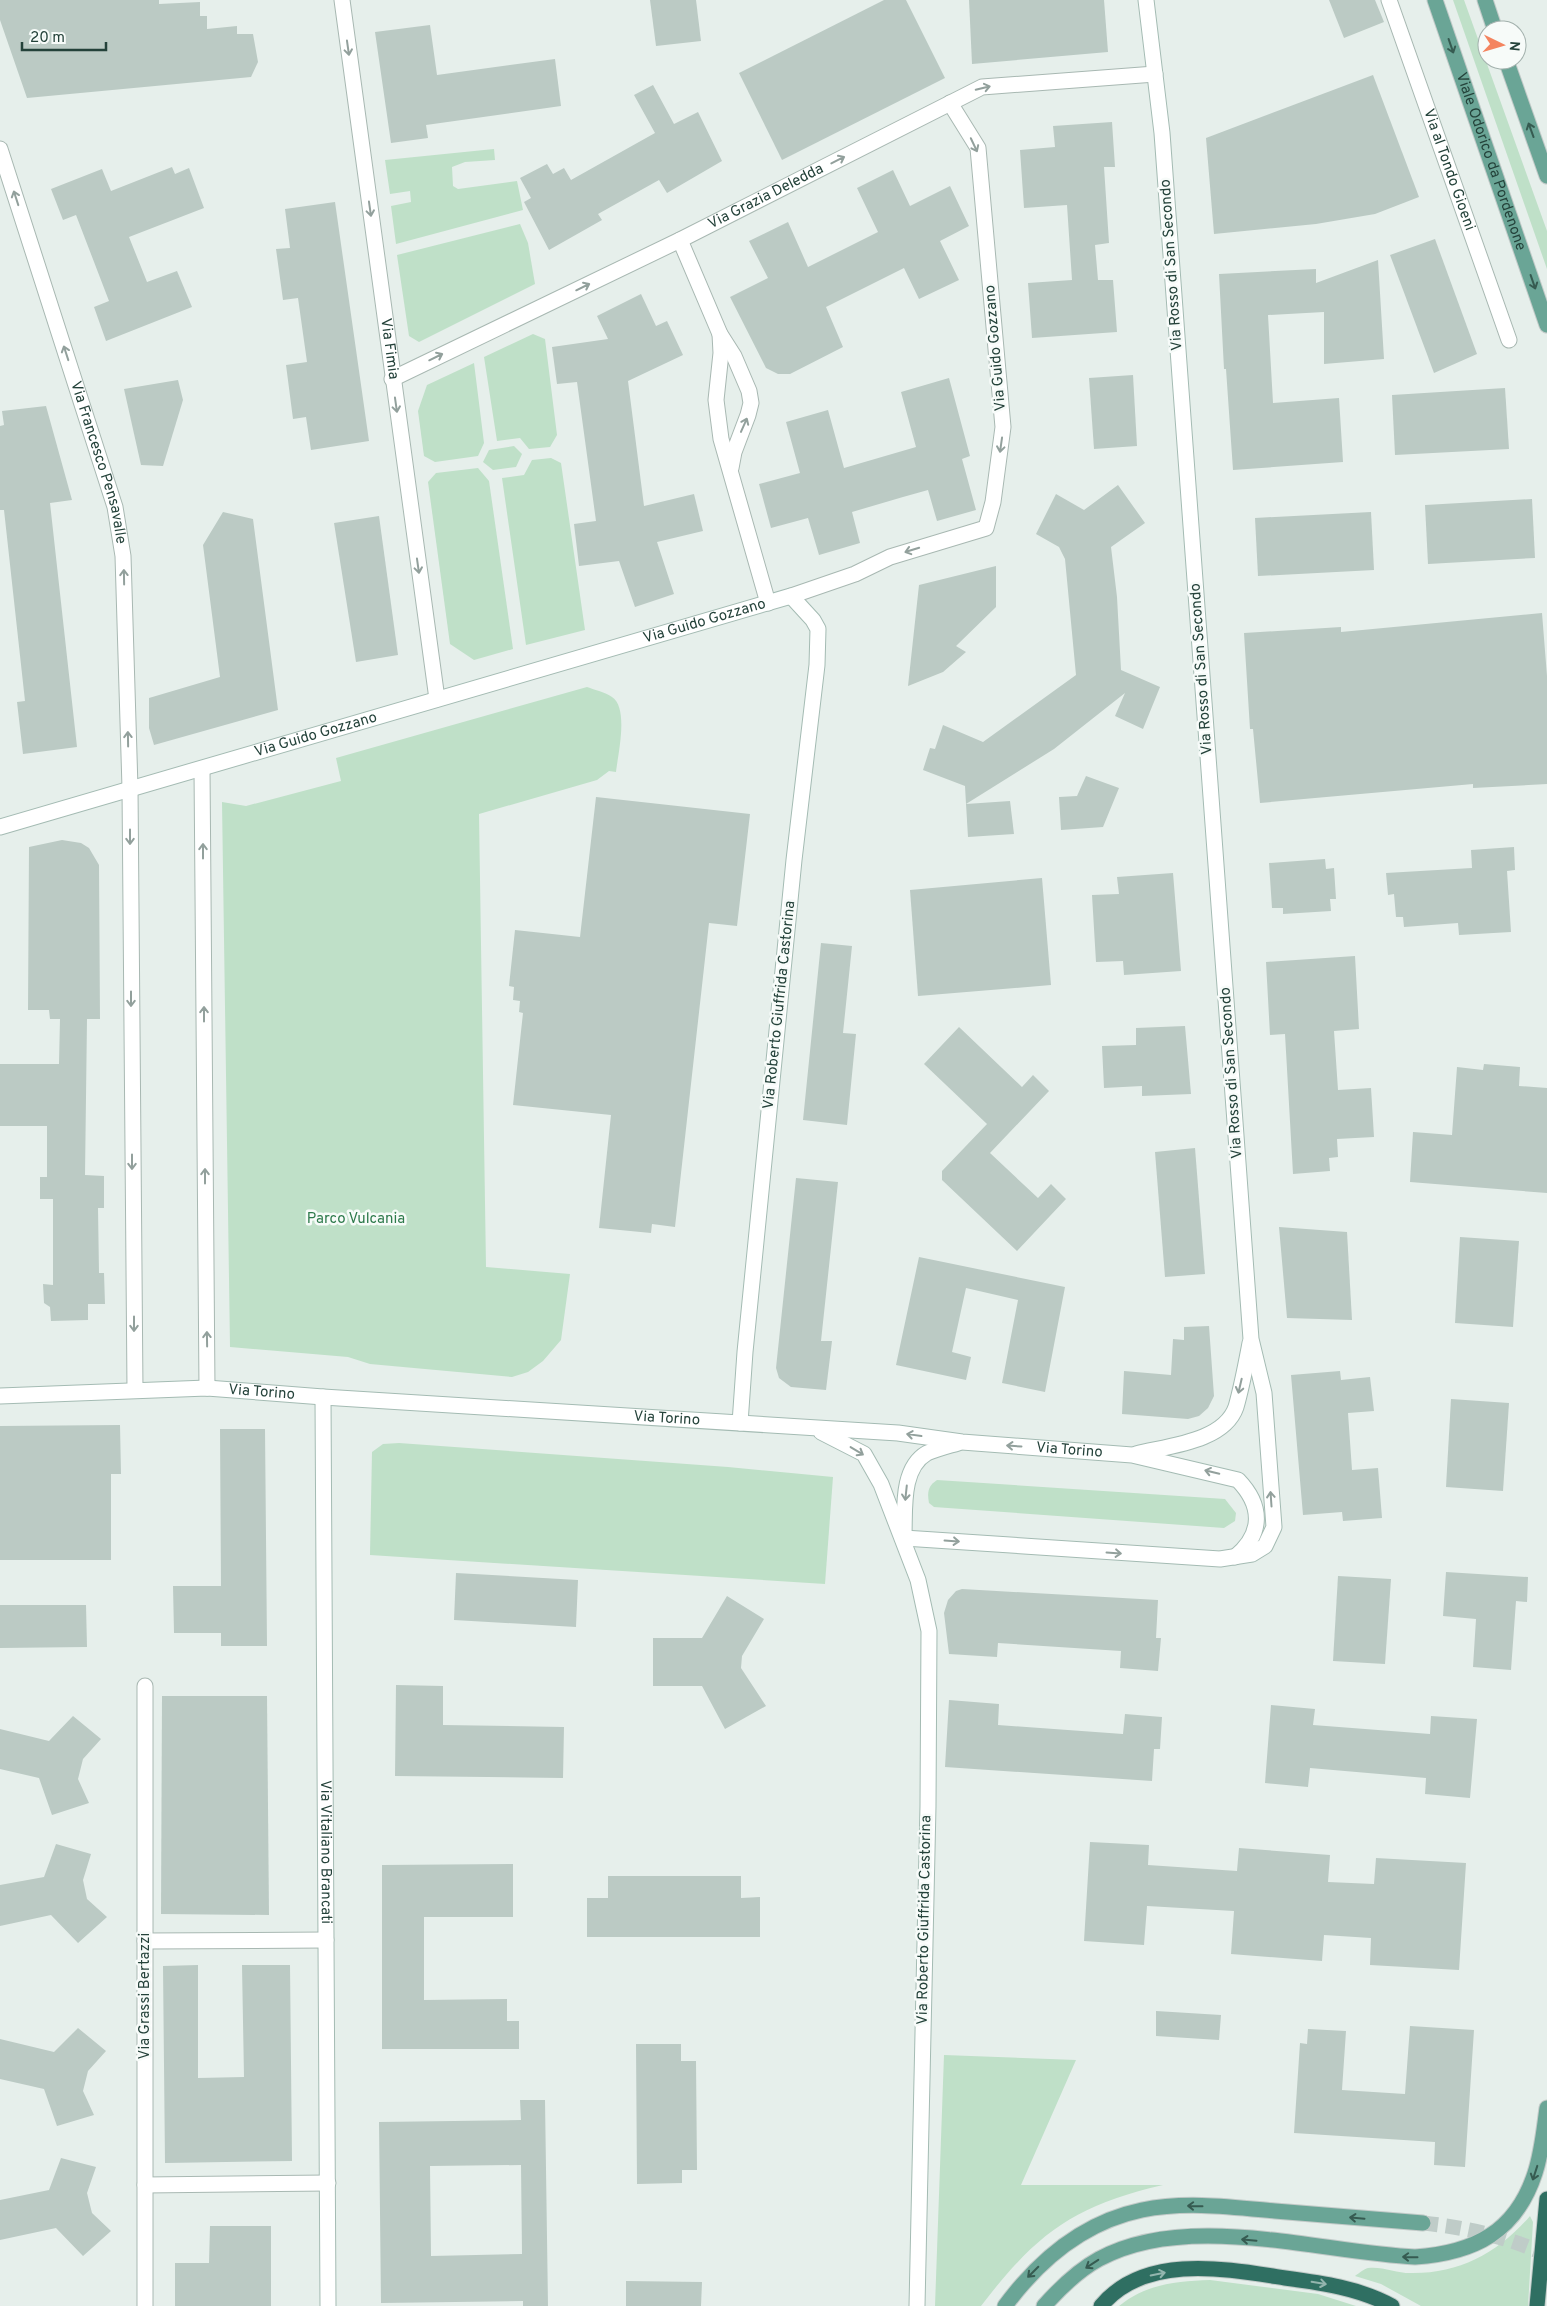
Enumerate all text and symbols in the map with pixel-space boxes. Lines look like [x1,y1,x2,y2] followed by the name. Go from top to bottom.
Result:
[22,20,106,52] scale bar
[1477,20,1527,70] north arrow
[30,29,65,48] text: 20 m
[1447,38,1456,53] one-way arrow
[343,40,353,56] one-way arrow
[1505,40,1522,52] text: N
[1451,70,1530,253] street label: Viale Odorico da Pordenone
[975,83,991,92] one-way arrow
[1419,106,1479,233] street label: Via al Tondo Gioeni
[1526,122,1535,138] one-way arrow
[970,137,980,152] one-way arrow
[830,155,845,165] one-way arrow
[705,159,827,234] street label: Via Grazia Deledda
[1157,179,1187,351] street label: Via Rosso di San Secondo
[11,191,20,206] one-way arrow
[365,201,375,217] one-way arrow
[1528,274,1538,290] one-way arrow
[575,282,590,292] one-way arrow
[981,284,1011,412] street label: Via Guido Gozzano
[376,317,403,381] street label: Via Fimia
[60,345,70,361] one-way arrow
[428,352,443,362] one-way arrow
[66,379,130,545] street label: Via Francesco Pensavalle
[391,397,401,413] one-way arrow
[740,418,750,433] one-way arrow
[996,436,1006,452] one-way arrow
[904,545,920,555] one-way arrow
[413,558,423,574] one-way arrow
[119,569,129,586] one-way arrow
[1187,583,1217,755] street label: Via Rosso di San Secondo
[641,594,768,648] street label: Via Guido Gozzano
[252,708,379,762] street label: Via Guido Gozzano
[123,732,133,748] one-way arrow
[125,828,135,844] one-way arrow
[198,844,208,860] one-way arrow
[760,900,800,1110] street label: Via Roberto Giuffrida Castorina
[1217,987,1247,1159] street label: Via Rosso di San Secondo
[126,990,136,1007] one-way arrow
[199,1006,209,1022] one-way arrow
[128,1153,137,1169] one-way arrow
[200,1169,210,1185] one-way arrow
[307,1210,405,1229] park label: Parco Vulcania
[129,1316,139,1332] one-way arrow
[202,1331,211,1347] one-way arrow
[1235,1378,1245,1394] one-way arrow
[228,1380,296,1404] street label: Via Torino
[633,1407,701,1430] street label: Via Torino
[906,1430,922,1440] one-way arrow
[1035,1438,1103,1462] street label: Via Torino
[1006,1441,1022,1450] one-way arrow
[850,1446,864,1456] one-way arrow
[1205,1467,1221,1477] one-way arrow
[902,1485,911,1501] one-way arrow
[1267,1491,1276,1507] one-way arrow
[944,1537,960,1546] one-way arrow
[1106,1548,1122,1557] one-way arrow
[316,1780,335,1924] street label: Via Vitaliano Brancati
[914,1815,936,2025] street label: Via Roberto Giuffrida Castorina
[136,1933,155,2059] street label: Via Grassi Bertazzi
[1529,2165,1539,2181] one-way arrow
[1187,2201,1203,2211] one-way arrow
[1349,2213,1365,2222] one-way arrow
[1241,2235,1257,2244] one-way arrow
[1403,2252,1419,2261] one-way arrow
[1085,2259,1099,2269] one-way arrow
[1027,2265,1039,2278] one-way arrow
[1149,2269,1165,2278] one-way arrow
[1310,2278,1326,2288] one-way arrow

